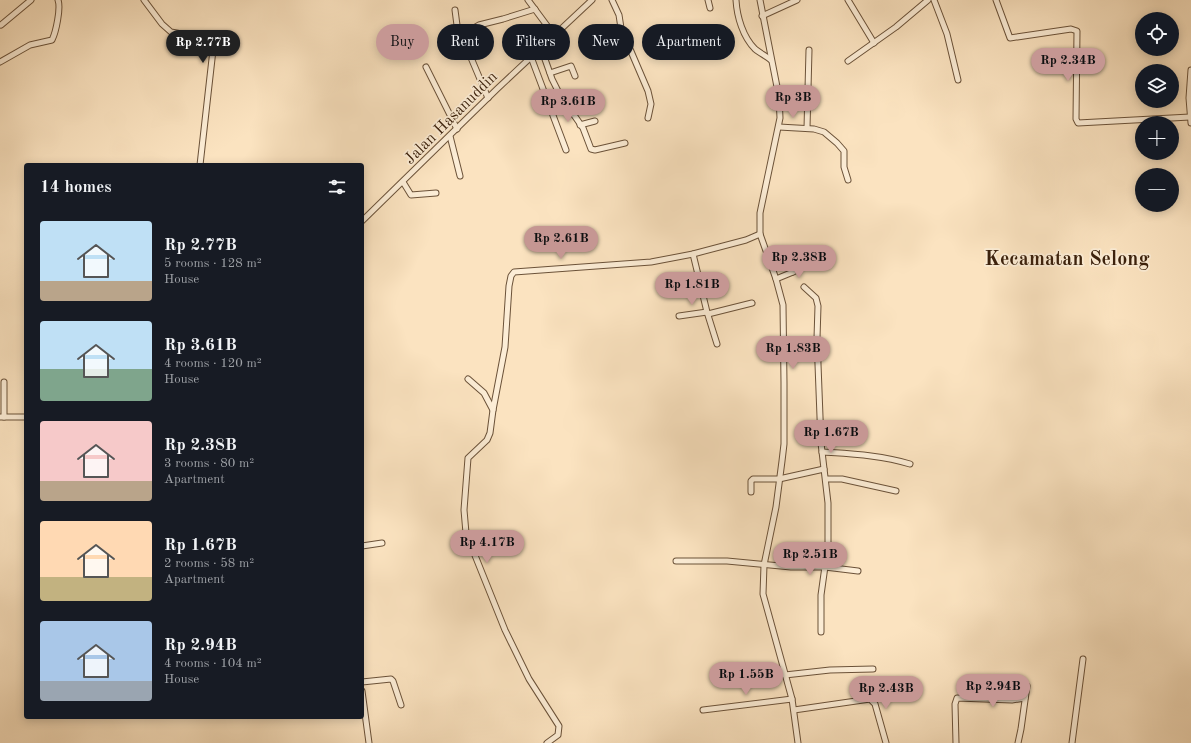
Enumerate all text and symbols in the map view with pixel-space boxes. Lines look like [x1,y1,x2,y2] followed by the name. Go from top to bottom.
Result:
[1135,12,1179,212] map controls
[1135,12,1179,56] button: locate
[376,24,429,60] chip: Buy
[437,24,494,60] chip: Rent
[502,24,570,60] chip: Filters
[578,24,634,60] chip: New
[642,24,735,60] chip: Apartment
[162,30,244,64] pin: Rp 2.77B
[175,36,231,49] text: Rp 2.77B
[1027,48,1109,82] pin: Rp 2.34B
[1040,54,1096,67] text: Rp 2.34B
[1135,64,1179,108] button: layers
[402,69,501,168] street label: Jalan Hasanuddin
[765,85,821,119] pin: Rp 3B
[527,89,609,123] pin: Rp 3.61B
[775,91,811,104] text: Rp 3B
[540,95,596,108] text: Rp 3.61B
[1135,116,1179,160] button: +
[1135,168,1179,212] button: −
[326,176,348,198] icon: filters
[40,179,112,196] text: 14 homes
[520,226,602,260] pin: Rp 2.61B
[533,232,589,245] text: Rp 2.61B
[72,237,120,285] icon: home
[164,237,237,254] text: Rp 2.77B
[758,245,840,279] pin: Rp 2.38B
[985,250,1149,270] district label: Kecamatan Selong
[771,251,827,264] text: Rp 2.38B
[164,257,262,270] text: 5 rooms · 128 m²
[651,272,733,306] pin: Rp 1.81B
[164,273,199,286] text: House
[664,278,720,291] text: Rp 1.81B
[752,336,834,370] pin: Rp 1.83B
[72,337,120,385] icon: home
[164,337,237,354] text: Rp 3.61B
[765,342,821,355] text: Rp 1.83B
[164,357,262,370] text: 4 rooms · 120 m²
[164,373,199,386] text: House
[790,420,872,454] pin: Rp 1.67B
[803,426,859,439] text: Rp 1.67B
[72,437,120,485] icon: home
[164,437,237,454] text: Rp 2.38B
[164,457,254,470] text: 3 rooms · 80 m²
[164,473,225,486] text: Apartment
[446,530,528,564] pin: Rp 4.17B
[459,536,515,549] text: Rp 4.17B
[72,537,120,585] icon: home
[164,537,237,554] text: Rp 1.67B
[769,542,851,576] pin: Rp 2.51B
[782,548,838,561] text: Rp 2.51B
[164,557,254,570] text: 2 rooms · 58 m²
[164,573,225,586] text: Apartment
[72,637,120,685] icon: home
[164,637,237,654] text: Rp 2.94B
[164,657,262,670] text: 4 rooms · 104 m²
[705,662,787,696] pin: Rp 1.55B
[718,668,774,681] text: Rp 1.55B
[164,673,199,686] text: House
[952,674,1034,708] pin: Rp 2.94B
[845,676,927,710] pin: Rp 2.43B
[965,680,1021,693] text: Rp 2.94B
[858,682,914,695] text: Rp 2.43B

